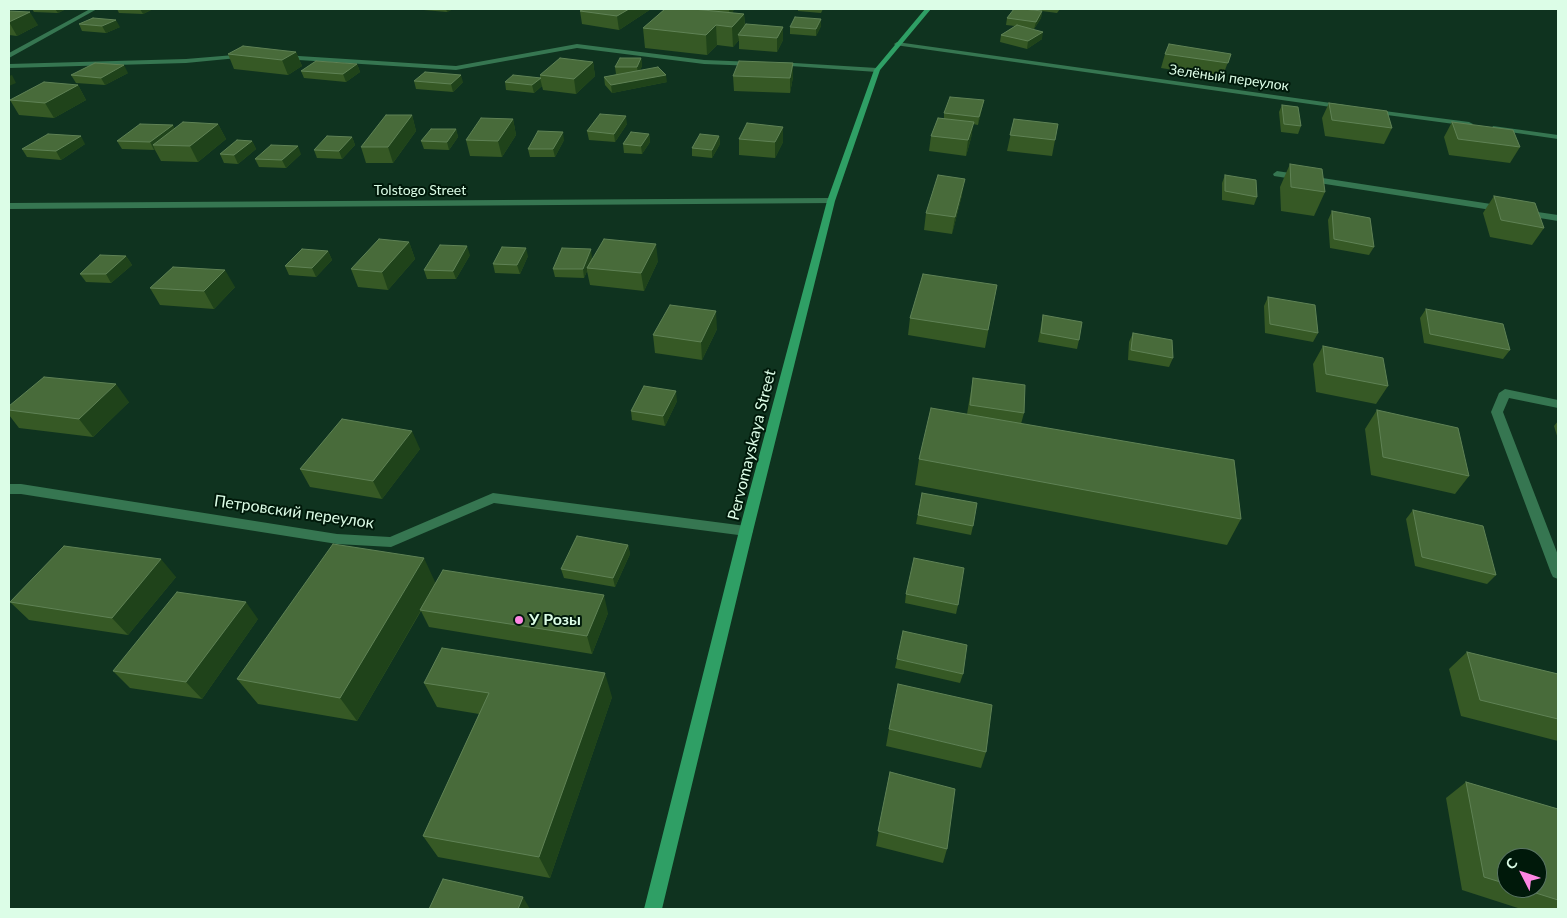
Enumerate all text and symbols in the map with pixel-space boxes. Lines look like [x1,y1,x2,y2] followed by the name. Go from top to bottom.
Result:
[1168,61,1290,95] street label: Зелёный переулок
[374,182,466,198] street label: Tolstogo Street
[724,368,780,522] street label: Pervomayskaya Street
[213,491,375,533] street label: Петровский переулок
[529,610,581,630] place label: У Розы
[513,614,525,626] marker: У Розы
[1497,848,1547,898] north arrow
[1502,854,1521,873] text: С

